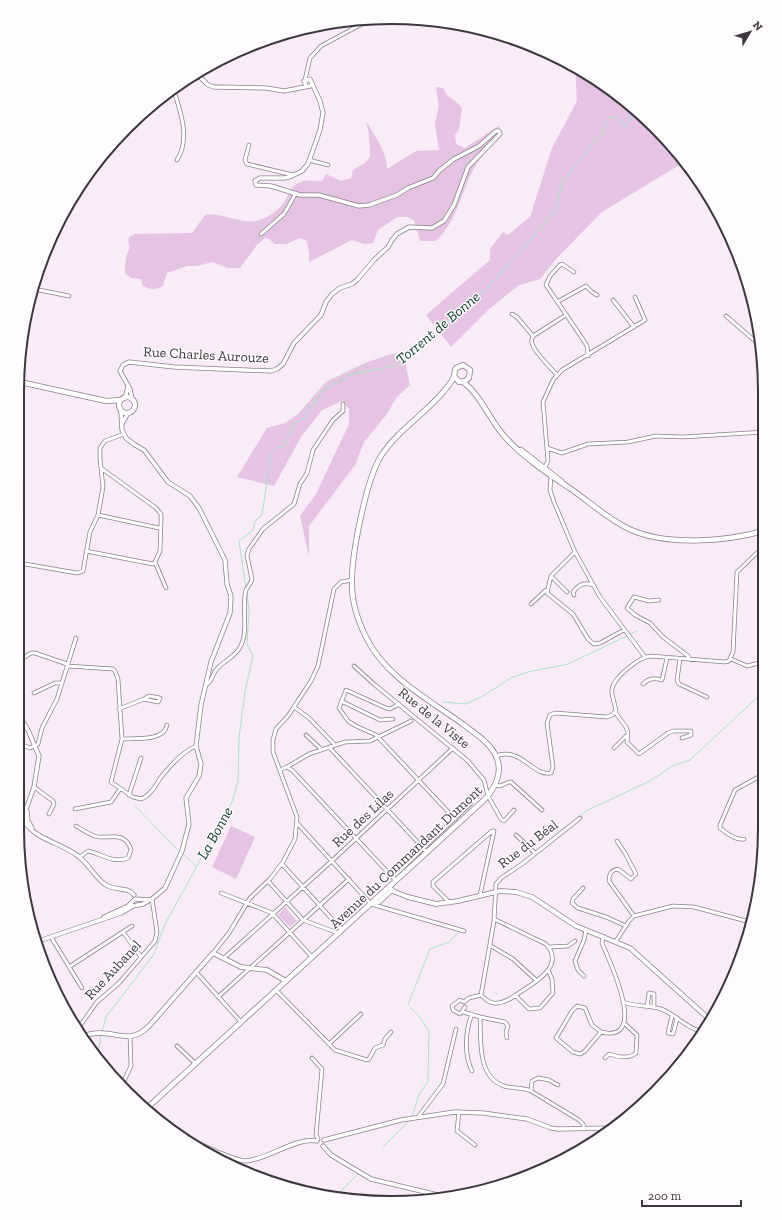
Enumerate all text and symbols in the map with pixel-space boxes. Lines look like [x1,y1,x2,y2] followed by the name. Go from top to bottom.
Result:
[730,12,770,52] north arrow
[750,19,766,34] text: N
[392,288,484,368] water label: Torrent de Bonne
[143,343,270,367] street label: Rue Charles Aurouze
[395,684,474,752] street label: Rue de la Viste
[326,781,486,932] street label: Avenue du Commandant Dumont
[329,785,397,851] street label: Rue des Lilas
[193,804,237,862] water label: La Bonne
[495,816,561,872] street label: Rue du Béal
[81,937,145,1003] street label: Rue Aubanel
[642,1182,741,1208] scale bar
[648,1189,682,1203] text: 200 m

